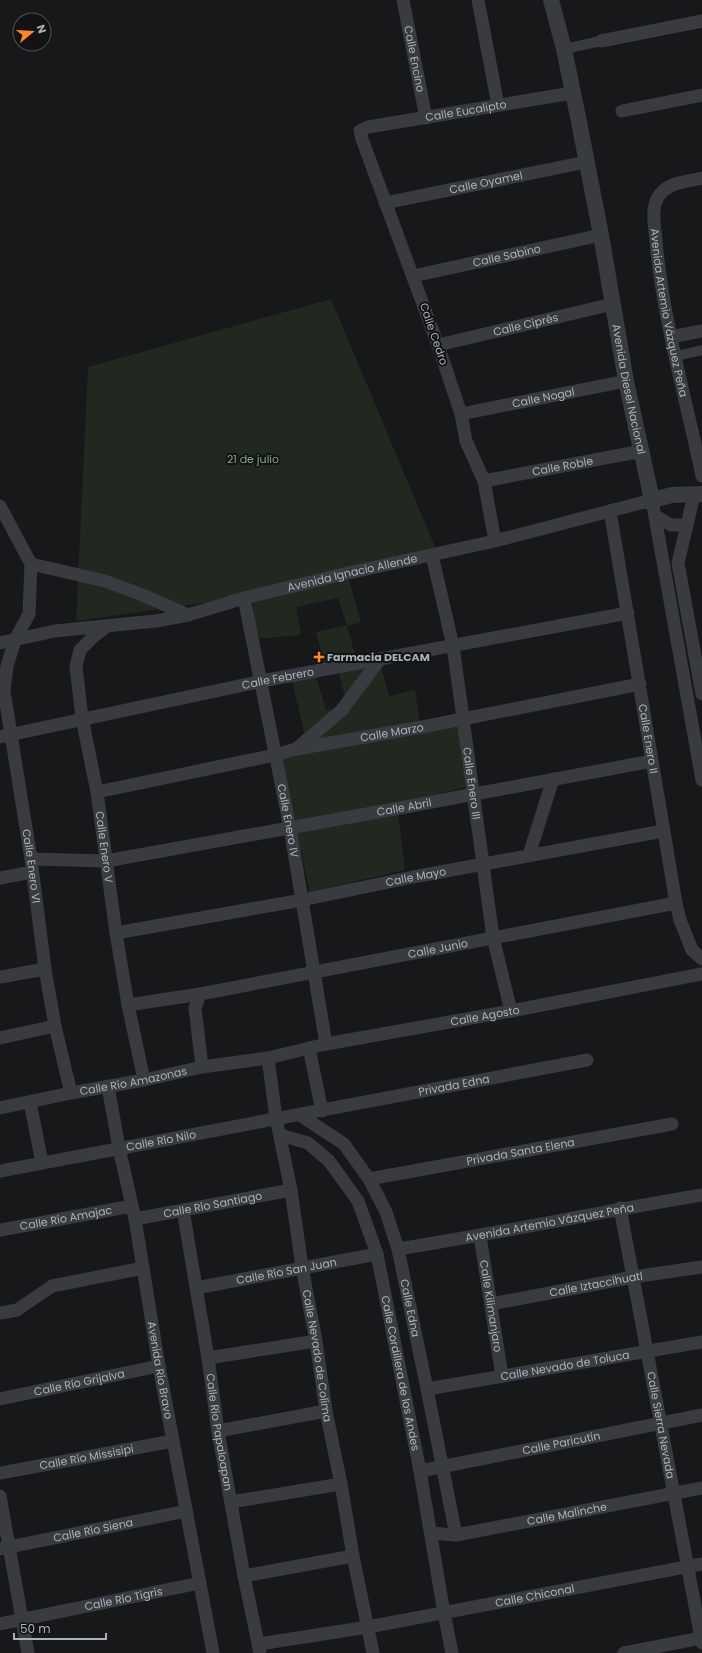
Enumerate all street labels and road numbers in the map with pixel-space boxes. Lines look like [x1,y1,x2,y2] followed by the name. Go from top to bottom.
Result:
[400,24,429,93] street label: Calle Encino
[424,96,508,125] street label: Calle Eucalipto
[448,167,524,198] street label: Calle Oyamel
[647,227,692,399] street label: Avenida Artemio Vázquez Peña
[471,240,542,271] street label: Calle Sabino
[416,301,452,367] street label: Calle Cedro
[491,309,560,340] street label: Calle Ciprés
[608,323,650,456] street label: Avenida Diesel Nacional
[511,383,576,412] street label: Calle Nogal
[531,452,595,480] street label: Calle Roble
[286,550,419,595] street label: Avenida Ignacio Allende
[240,664,315,693] street label: Calle Febrero
[635,703,662,775] street label: Calle Enero II
[359,719,425,746] street label: Calle Marzo
[459,746,485,821] street label: Calle Enero III
[273,782,303,859] street label: Calle Enero IV
[375,794,433,820] street label: Calle Abril
[92,810,117,884] street label: Calle Enero V
[18,828,45,904] street label: Calle Enero VI
[384,863,447,890] street label: Calle Mayo
[406,935,469,962] street label: Calle Junio
[449,1002,521,1030] street label: Calle Agosto
[78,1063,189,1099] street label: Calle Río Amazonas
[417,1071,491,1100] street label: Privada Edna
[125,1126,197,1155] street label: Calle Río Nilo
[465,1134,576,1169] street label: Privada Santa Elena
[162,1188,263,1222] street label: Calle Río Santiago
[464,1199,635,1246] street label: Avenida Artemio Vázquez Peña
[18,1202,114,1234] street label: Calle Río Amajac
[235,1254,338,1288] street label: Calle Río San Juan
[476,1259,506,1353] street label: Calle Kilimanjaro
[548,1268,644,1301] street label: Calle Iztaccíhuatl
[396,1278,424,1338] street label: Calle Edna
[298,1288,336,1423] street label: Calle Nevado de Colima
[377,1294,424,1452] street label: Calle Cordillera de los Andes
[144,1320,177,1420] street label: Avenida Río Bravo
[499,1347,631,1384] street label: Calle Nevado de Toluca
[32,1365,126,1400] street label: Calle Río Grijalva
[643,1370,679,1480] street label: Calle Sierra Nevada
[202,1372,237,1492] street label: Calle Río Papaloapan
[521,1427,602,1459] street label: Calle Paricutín
[38,1440,135,1474] street label: Calle Río Missisipi
[526,1498,608,1529] street label: Calle Malinche
[52,1514,134,1546] street label: Calle Río Siena
[494,1580,576,1611] street label: Calle Chiconal
[83,1583,164,1614] street label: Calle Río Tigris

